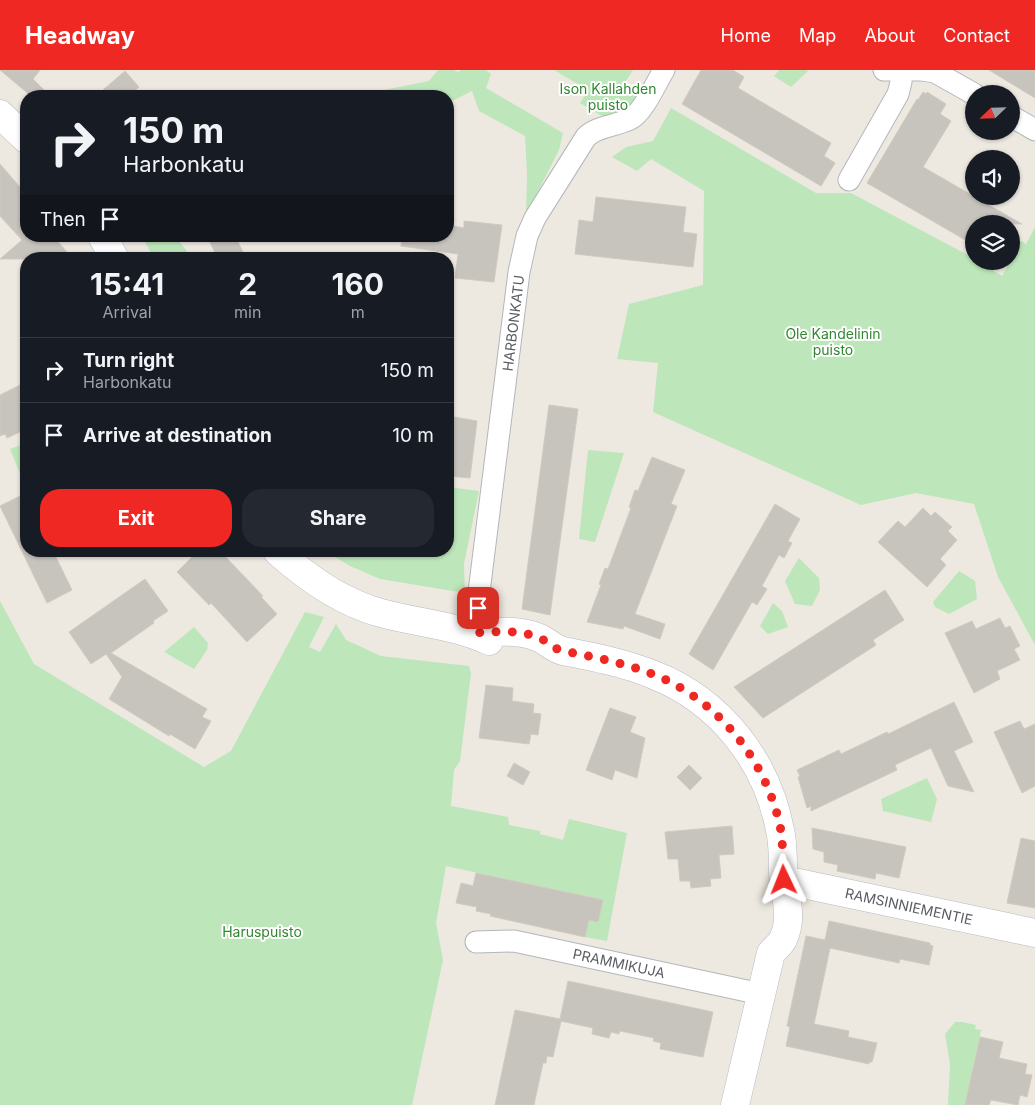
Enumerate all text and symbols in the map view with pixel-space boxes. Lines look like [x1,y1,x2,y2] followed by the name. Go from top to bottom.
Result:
[25,21,135,50] text: Headway
[721,25,771,46] text: Home
[799,25,836,46] text: Map
[864,25,915,46] text: About
[943,25,1010,46] text: Contact
[560,80,656,113] park label: Ison Kallahden puisto
[965,85,1020,140] north arrow
[965,85,1020,270] map controls
[123,109,224,151] text: 150 m
[40,110,105,175] icon: right
[965,150,1020,205] button: sound
[123,151,245,177] text: Harbonkatu
[96,205,124,233] icon: arrive
[40,208,86,231] text: Then
[965,215,1020,270] button: layers
[90,266,164,302] text: 15:41
[238,266,257,302] text: 2
[331,266,384,302] text: 160
[499,274,527,372] street label: HARBONKATU
[102,302,152,322] text: Arrival
[234,302,261,322] text: min
[351,302,365,322] text: m
[785,325,881,358] park label: Ole Kandelinin puisto
[83,349,174,372] text: Turn right
[40,356,68,384] icon: right
[381,359,434,382] text: 150 m
[83,372,171,392] text: Harbonkatu
[40,421,68,449] icon: arrive
[83,424,272,447] text: Arrive at destination
[392,424,434,447] text: 10 m
[40,489,232,547] button: Exit
[242,489,434,547] button: Share
[457,587,499,629] pin
[464,594,492,622] icon: arrive
[757,853,809,905] position arrow
[844,884,974,928] street label: RAMSINNIEMENTIE
[222,923,302,940] park label: Haruspuisto
[571,945,667,981] street label: PRAMMIKUJA

